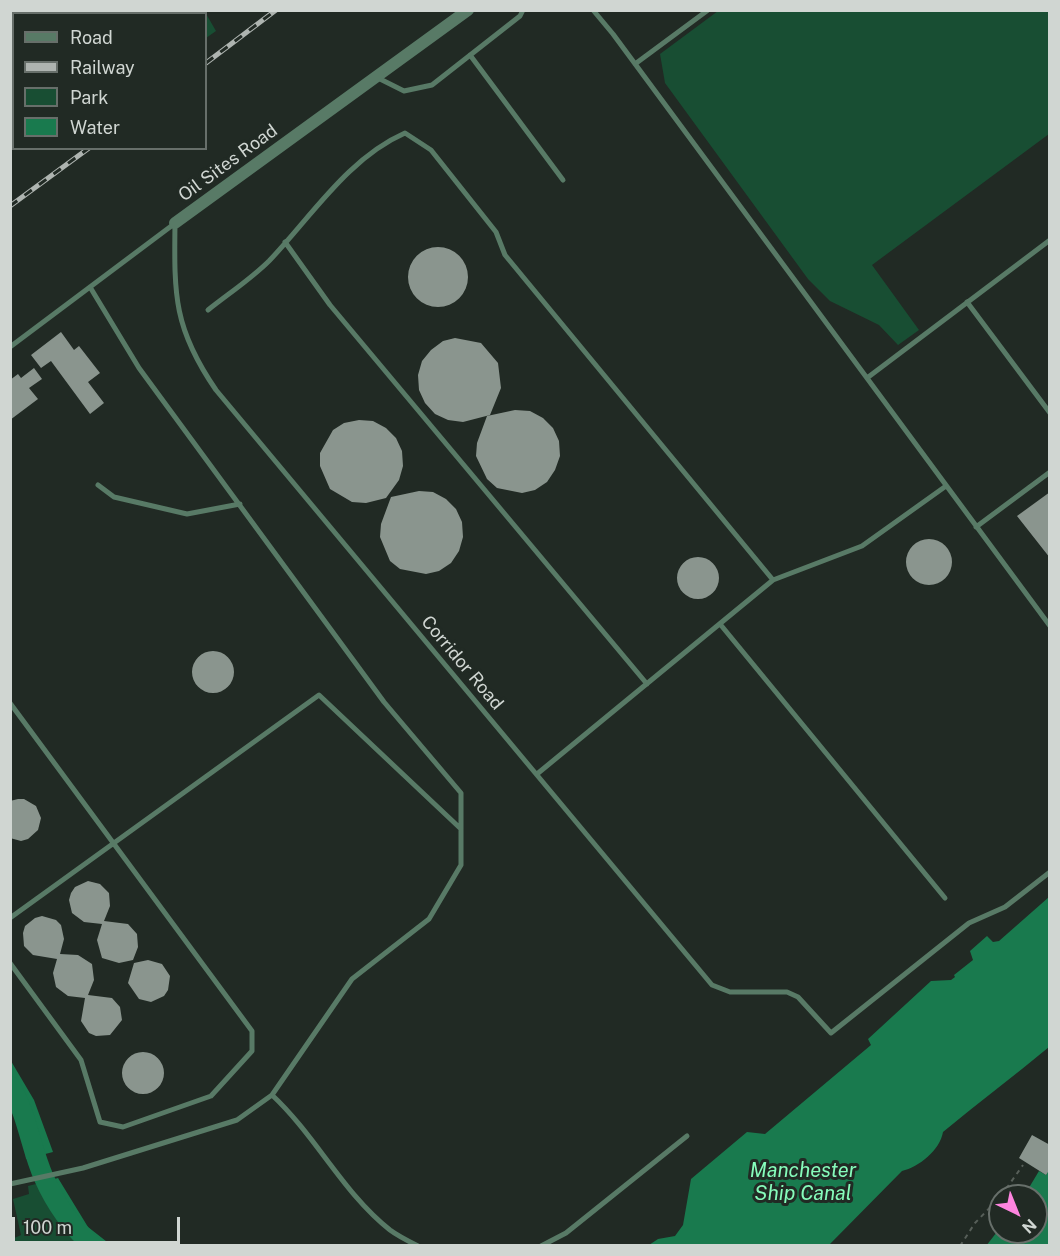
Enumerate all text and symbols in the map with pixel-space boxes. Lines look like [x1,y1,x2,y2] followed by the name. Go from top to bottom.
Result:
[12,12,207,150] legend
[70,27,113,48] text: Road
[70,57,135,78] text: Railway
[70,87,108,108] text: Park
[70,117,120,138] text: Water
[174,120,282,206] street label: Oil Sites Road
[416,612,508,714] street label: Corridor Road
[750,1159,856,1206] water label: Manchester Ship Canal
[988,1184,1048,1244] north arrow
[15,1205,183,1243] scale bar
[1018,1215,1040,1237] text: N
[23,1217,72,1238] text: 100 m

